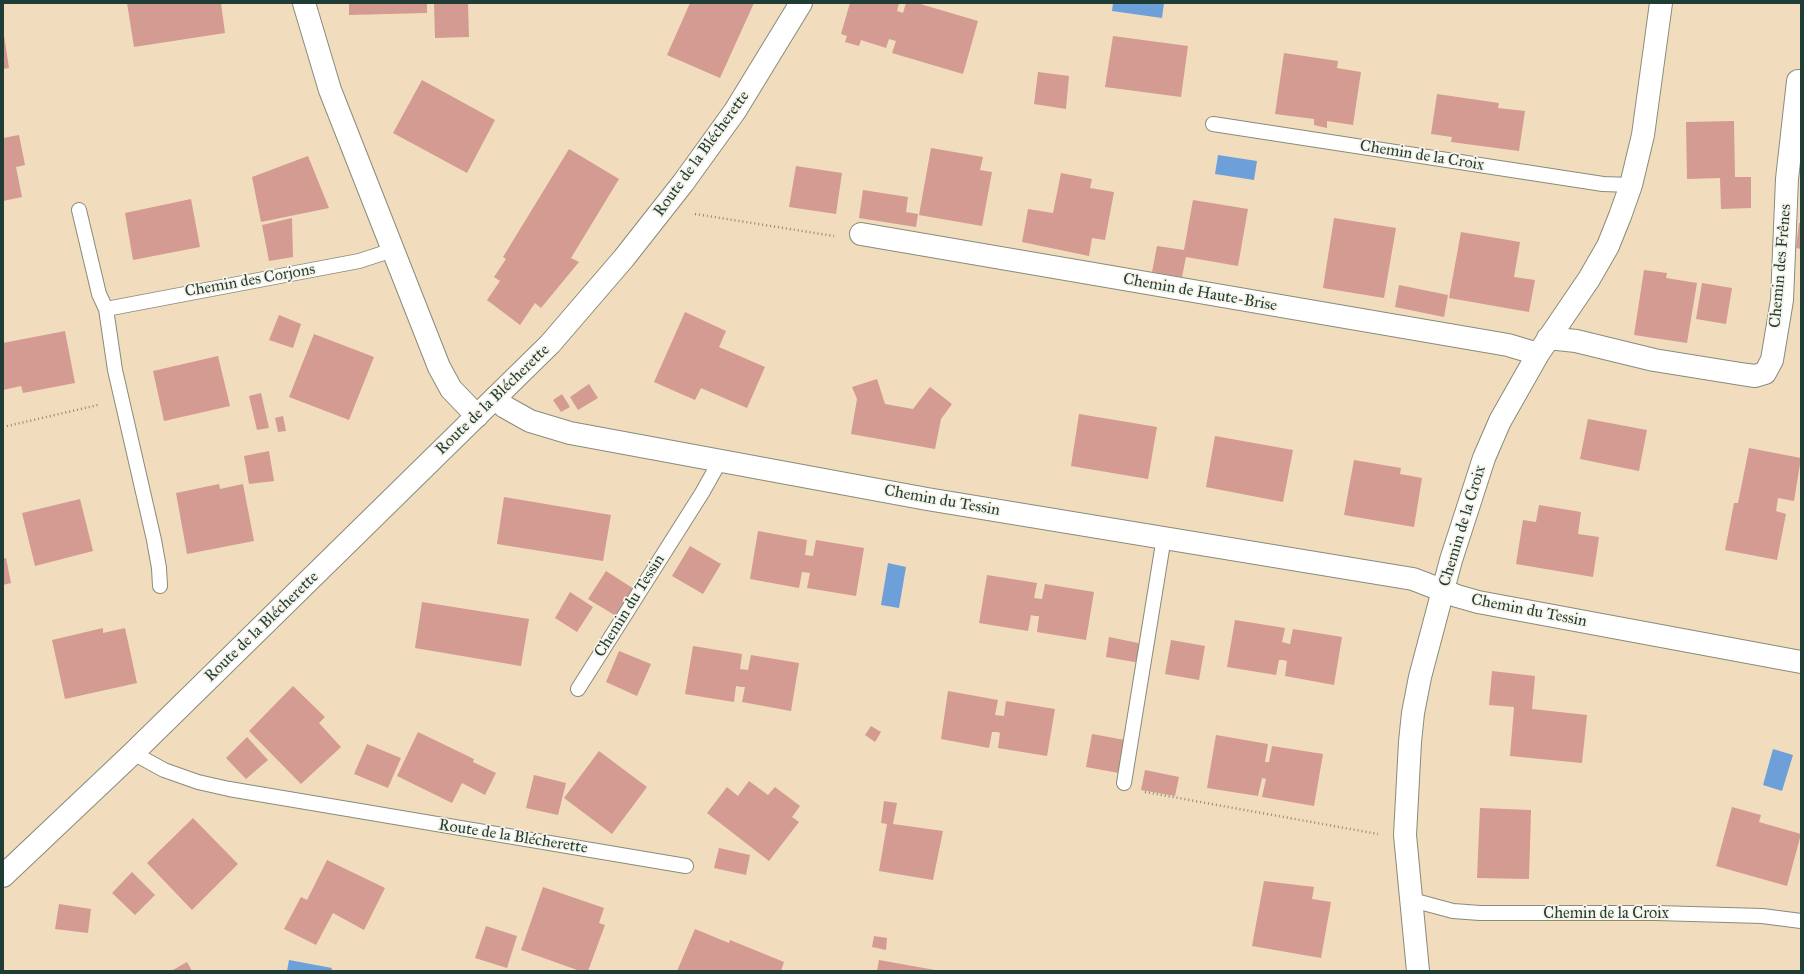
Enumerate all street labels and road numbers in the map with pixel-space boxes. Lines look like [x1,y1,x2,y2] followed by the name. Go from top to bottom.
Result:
[650,87,754,221] street label: Route de la Blécherette
[1358,137,1486,175] street label: Chemin de la Croix
[1766,203,1796,329] street label: Chemin des Frênes
[183,260,317,302] street label: Chemin des Corjons
[1122,270,1278,316] street label: Chemin de Haute-Brise
[432,341,554,459] street label: Route de la Blécherette
[1435,463,1491,589] street label: Chemin de la Croix
[883,481,1001,521] street label: Chemin du Tessin
[591,551,669,661] street label: Chemin du Tessin
[201,568,323,686] street label: Route de la Blécherette
[1470,590,1588,632] street label: Chemin du Tessin
[437,816,589,858] street label: Route de la Blécherette
[1543,904,1669,924] street label: Chemin de la Croix

